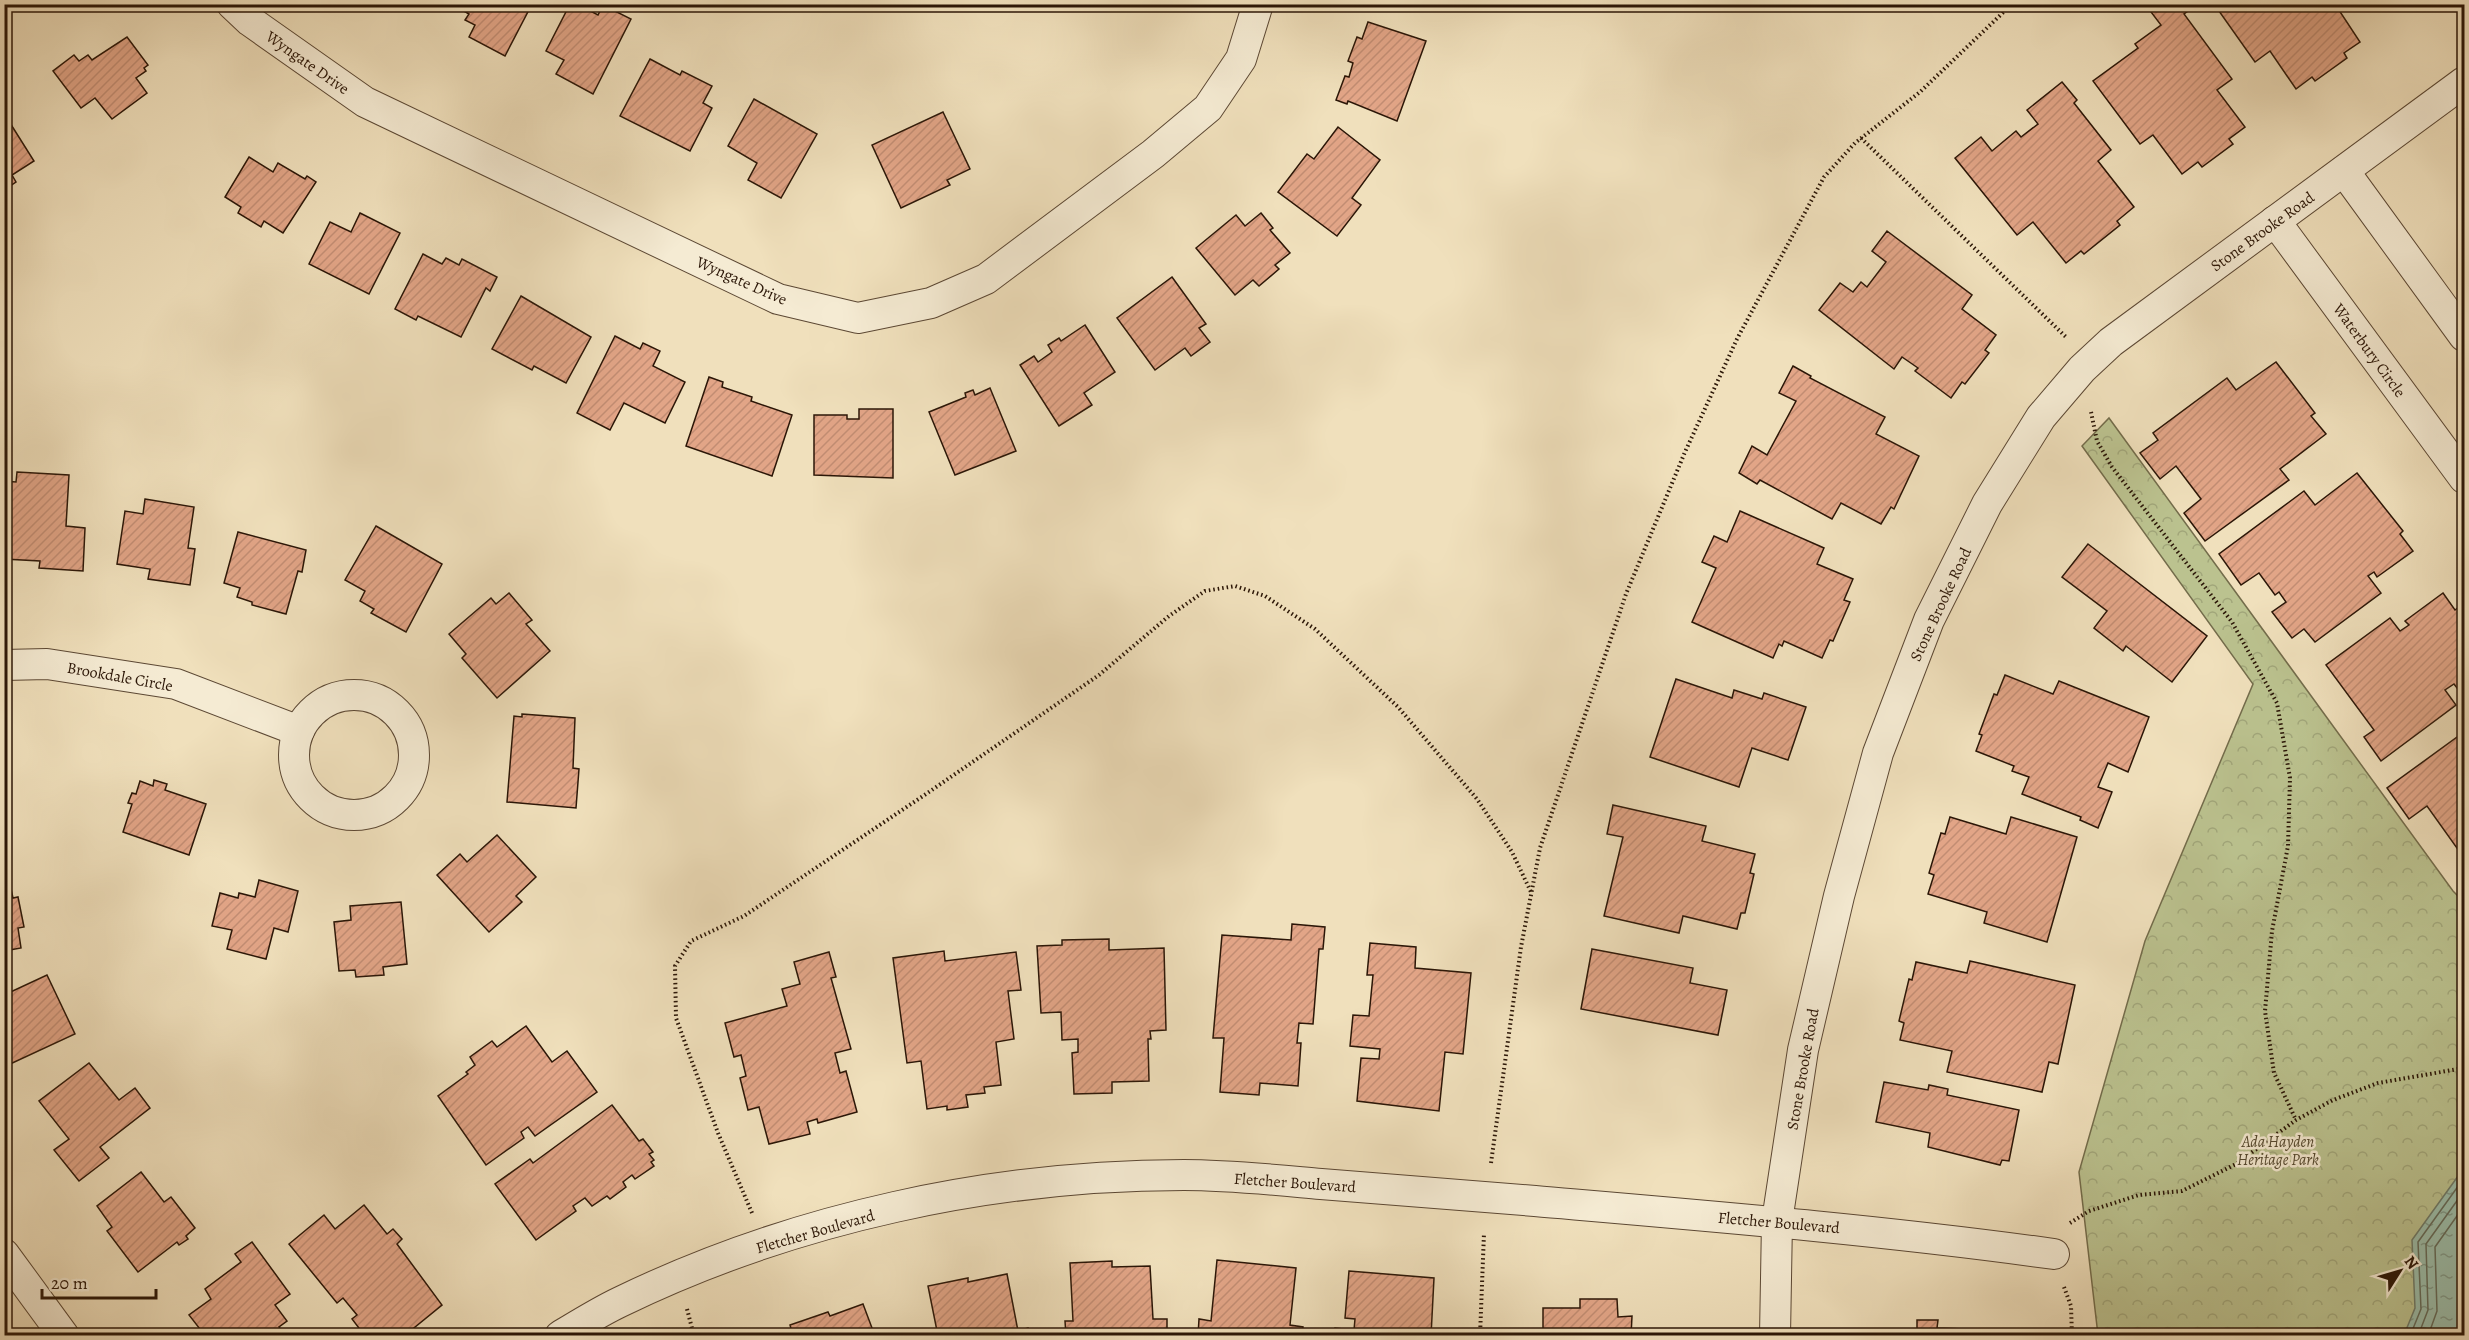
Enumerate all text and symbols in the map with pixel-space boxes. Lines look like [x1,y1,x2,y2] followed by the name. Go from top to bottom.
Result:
[260,25,354,100] street label: Wyngate Drive
[2206,186,2319,277] street label: Stone Brooke Road
[692,251,790,311] street label: Wyngate Drive
[2327,298,2411,402] street label: Waterbury Circle
[1905,543,1977,665] street label: Stone Brooke Road
[65,657,175,697] street label: Brookdale Circle
[1781,1006,1825,1132] street label: Stone Brooke Road
[2237,1131,2319,1171] park label: Ada Hayden Heritage Park
[1233,1168,1357,1198] street label: Fletcher Boulevard
[753,1204,877,1259] street label: Fletcher Boulevard
[1717,1207,1841,1239] street label: Fletcher Boulevard
[2370,1241,2430,1301] north arrow
[2399,1251,2424,1274] text: N
[42,1262,156,1300] scale bar
[51,1271,88,1295] text: 20 m

